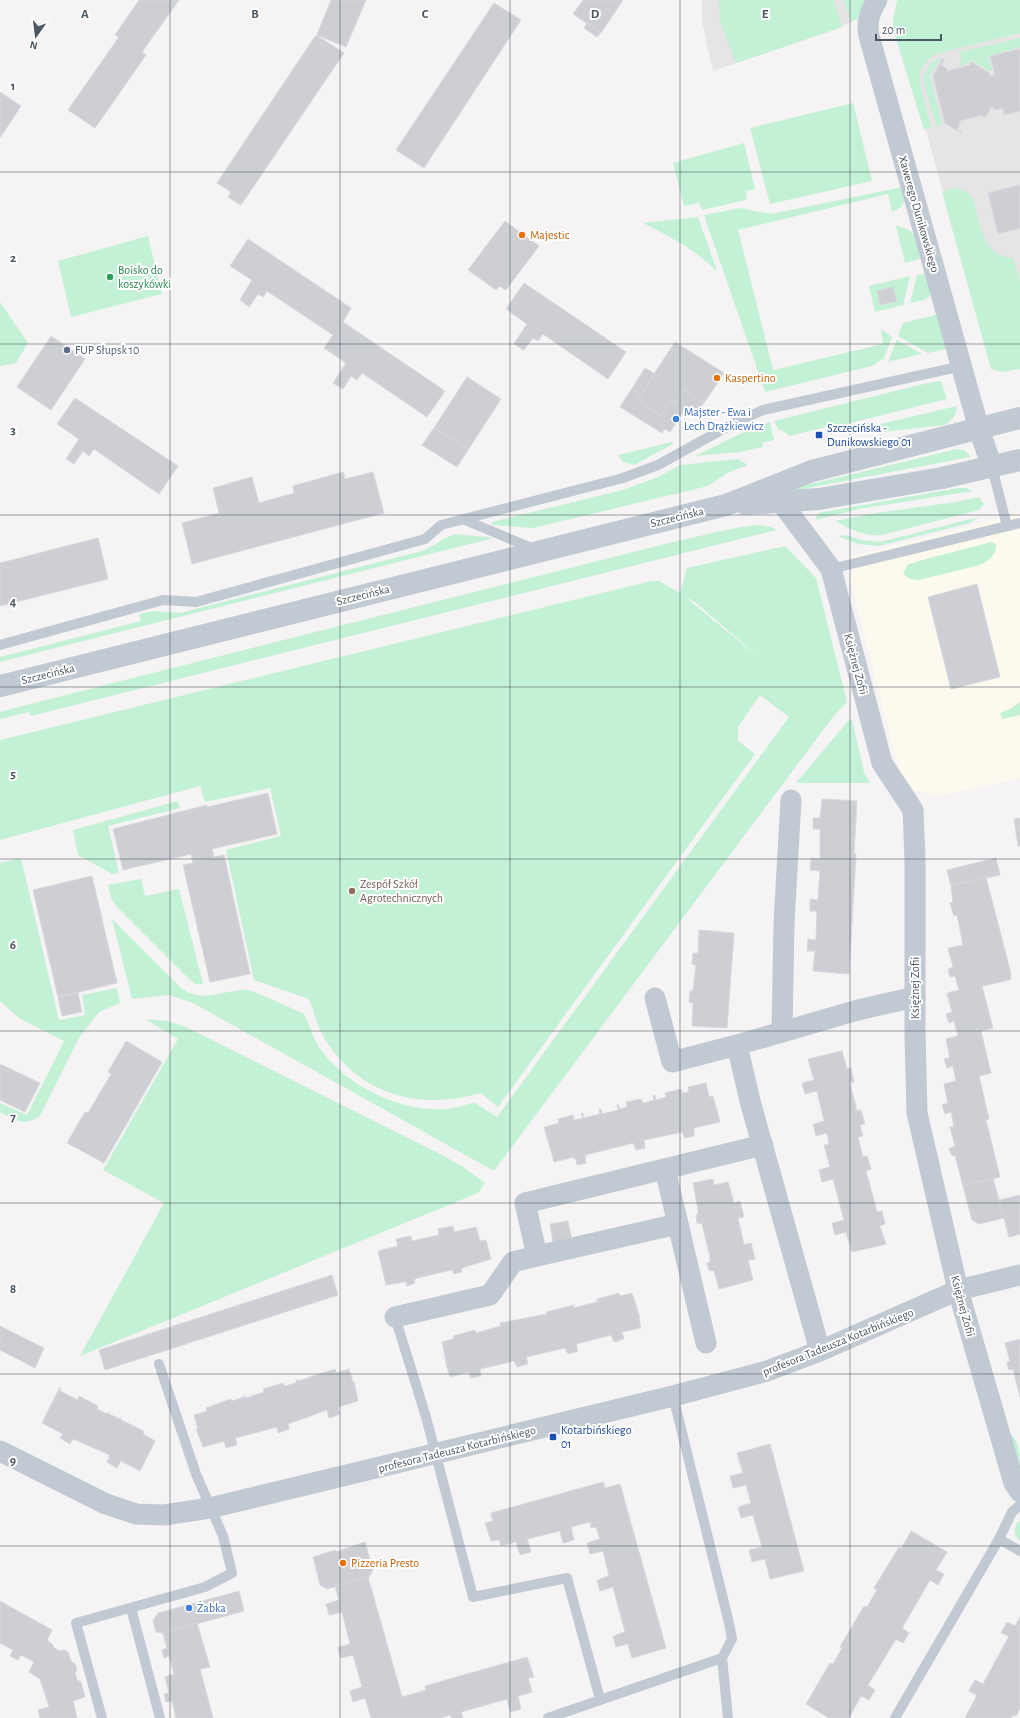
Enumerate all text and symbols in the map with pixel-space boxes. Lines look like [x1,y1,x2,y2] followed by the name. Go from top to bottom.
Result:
[81,8,89,21] text: A
[251,8,259,21] text: B
[422,8,429,21] text: C
[591,8,600,21] text: D
[762,8,769,21] text: E
[16,16,56,56] north arrow
[876,16,941,42] scale bar
[882,24,905,36] text: 20 m
[29,39,39,51] text: N
[11,80,15,93] text: 1
[897,154,941,274] street label: Xawerego Dunikowskiego
[530,229,570,242] place label: Majestic
[517,230,527,240] marker: Majestic
[10,252,16,265] text: 2
[118,264,171,291] place label: Boisko do koszykówki
[105,272,115,282] marker: Boisko do koszykówki
[75,344,139,356] place label: FUP Słupsk 10
[62,345,72,355] marker: FUP Słupsk 10
[725,372,776,384] place label: Kaspertino
[712,373,722,383] marker: Kaspertino
[684,406,764,432] place label: Majster - Ewa i Lech Drążkiewicz
[671,414,681,424] marker: Majster - Ewa i Lech Drążkiewicz
[827,422,911,448] place label: Szczecińska - Dunikowskiego 01
[10,424,16,437] text: 3
[814,430,824,440] marker: Szczecińska - Dunikowskiego 01
[649,505,705,529] street label: Szczecińska
[335,583,391,607] street label: Szczecińska
[10,596,17,609] text: 4
[841,632,870,696] street label: Księżnej Zofii
[20,662,76,686] street label: Szczecińska
[10,768,16,781] text: 5
[360,878,443,905] place label: Zespół Szkół Agrotechnicznych
[347,886,357,896] marker: Zespół Szkół Agrotechnicznych
[10,939,16,952] text: 6
[909,957,922,1019] street label: Księżnej Zofii
[10,1111,16,1124] text: 7
[948,1274,977,1338] street label: Księżnej Zofii
[10,1283,16,1296] text: 8
[761,1306,915,1378] street label: profesora Tadeusza Kotarbińskiego
[377,1424,537,1474] street label: profesora Tadeusza Kotarbińskiego
[561,1424,632,1450] place label: Kotarbińskiego 01
[548,1432,558,1442] marker: Kotarbińskiego 01
[10,1455,16,1468] text: 9
[351,1557,419,1569] place label: Pizzeria Presto
[338,1558,348,1568] marker: Pizzeria Presto
[197,1601,226,1614] place label: Żabka
[184,1603,194,1613] marker: Żabka

